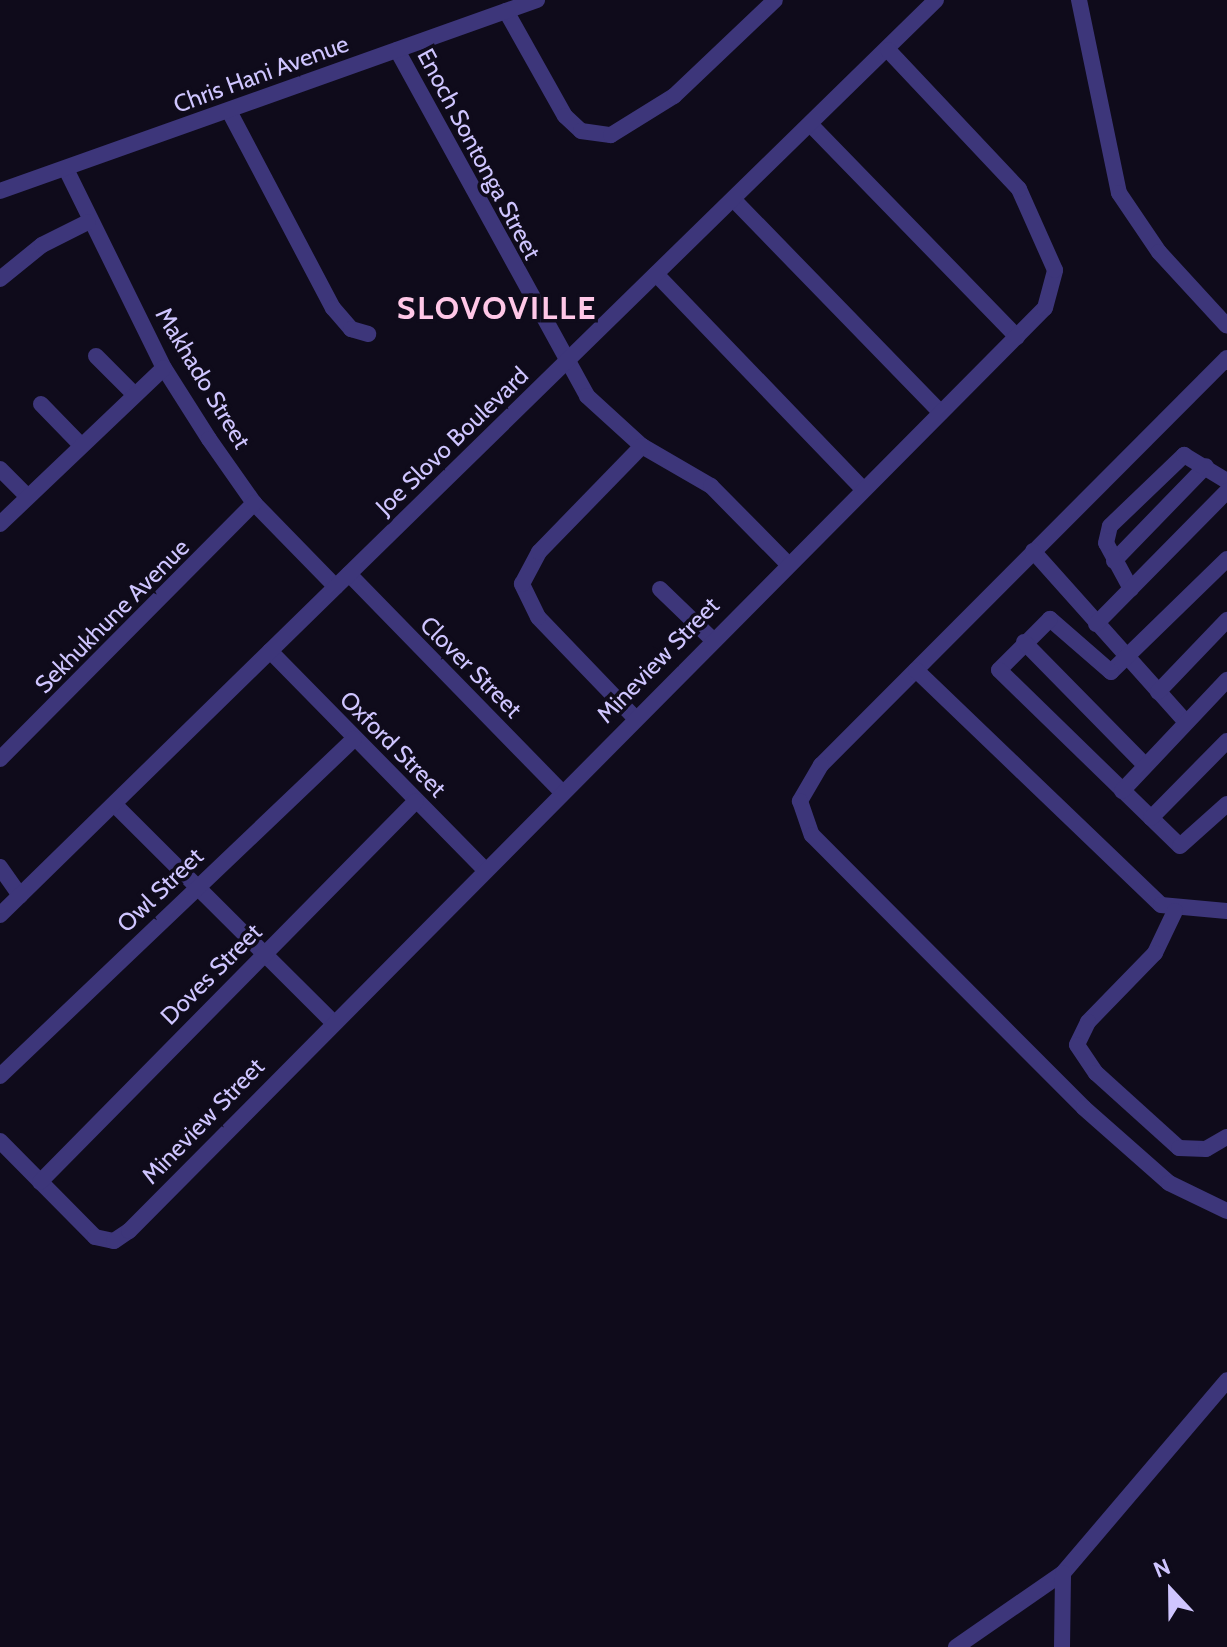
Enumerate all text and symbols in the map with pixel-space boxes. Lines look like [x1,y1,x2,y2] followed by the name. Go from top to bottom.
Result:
[170,29,352,119] street label: Chris Hani Avenue
[411,44,547,264] street label: Enoch Sontonga Street
[397,289,597,327] district label: SLOVOVILLE
[150,302,256,454] street label: Makhado Street
[370,361,534,521] street label: Joe Slovo Boulevard
[29,533,195,699] street label: Sekhukhune Avenue
[591,591,725,729] street label: Mineview Street
[414,610,528,724] street label: Clover Street
[334,685,452,803] street label: Oxford Street
[111,842,209,938] street label: Owl Street
[154,917,268,1031] street label: Doves Street
[136,1052,270,1190] street label: Mineview Street
[1131,1551,1211,1631] north arrow
[1150,1553,1174,1584] text: N

